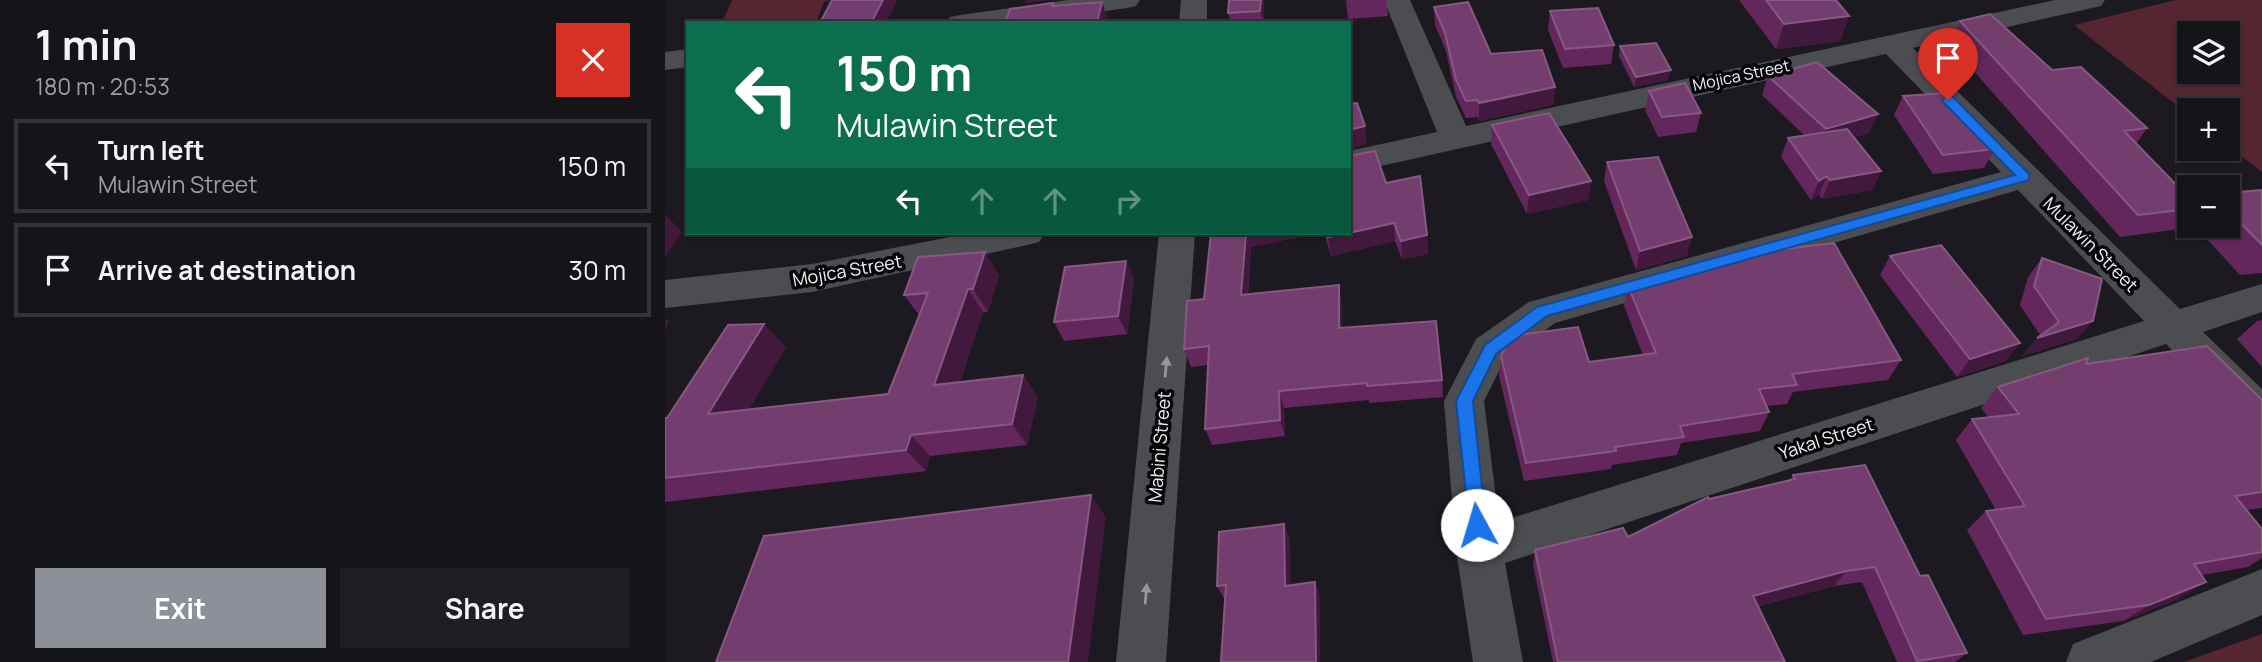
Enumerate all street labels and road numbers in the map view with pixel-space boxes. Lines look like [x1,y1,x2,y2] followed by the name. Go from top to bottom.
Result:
[1691,54,1791,96] street label: Mojica Street
[2038,191,2144,297] street label: Mulawin Street
[790,249,904,291] street label: Mojica Street
[1142,390,1176,504] street label: Mabini Street
[1776,411,1876,465] street label: Yakal Street

